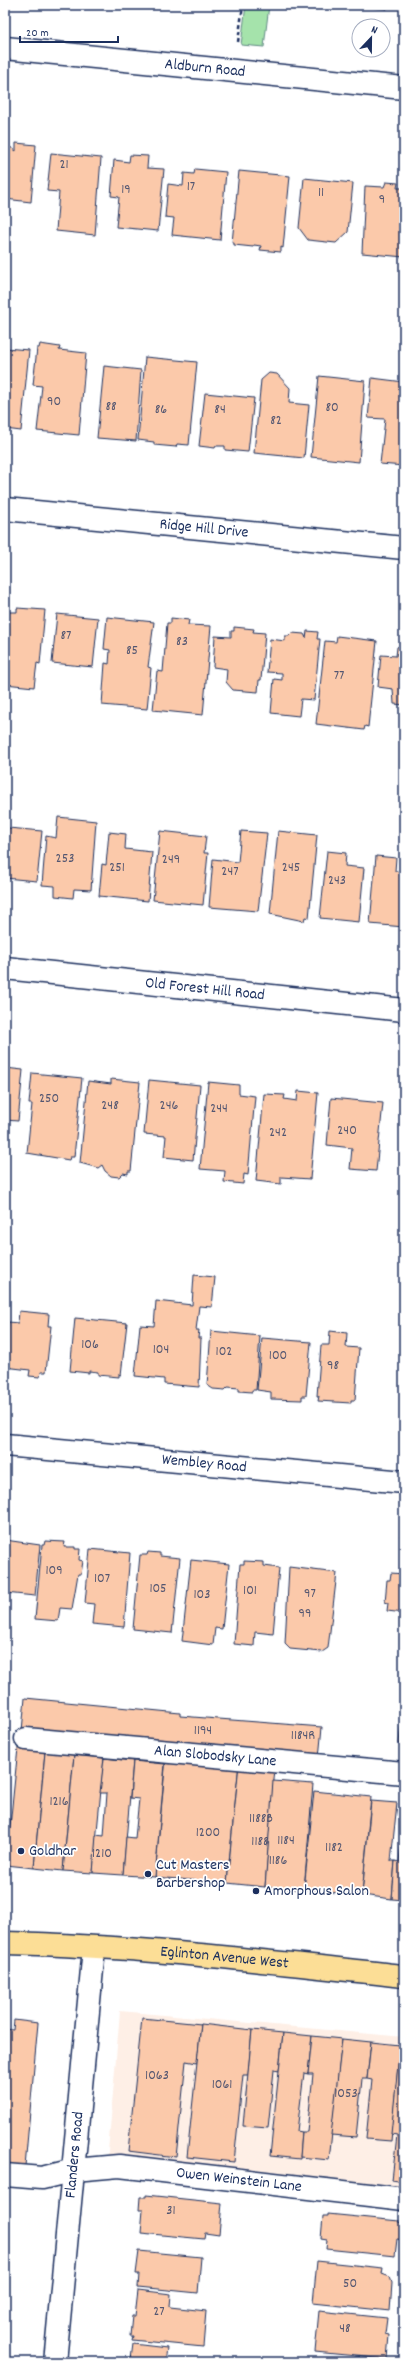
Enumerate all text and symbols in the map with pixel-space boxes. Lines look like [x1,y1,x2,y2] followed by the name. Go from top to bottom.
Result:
[20,18,118,44] scale bar
[351,18,391,58] north arrow
[368,22,380,39] text: N
[26,25,49,42] text: 20 m
[164,53,246,84] street label: Aldburn Road
[59,155,69,175] house number: 21
[187,177,195,197] house number: 17
[121,180,131,200] house number: 19
[318,183,324,203] house number: 11
[379,190,385,210] house number: 9
[47,392,61,412] house number: 90
[105,397,117,417] house number: 88
[325,398,339,418] house number: 80
[155,400,167,420] house number: 86
[214,400,226,420] house number: 84
[270,411,282,431] house number: 82
[158,513,250,544] street label: Ridge Hill Drive
[61,626,71,646] house number: 87
[176,632,188,652] house number: 83
[126,641,138,661] house number: 85
[334,666,344,686] house number: 77
[56,849,74,869] house number: 253
[162,850,180,870] house number: 249
[109,858,125,878] house number: 251
[282,858,300,878] house number: 245
[221,862,239,882] house number: 247
[328,871,346,891] house number: 243
[144,971,266,1007] street label: Old Forest Hill Road
[39,1089,59,1109] house number: 250
[101,1096,119,1116] house number: 248
[160,1096,179,1116] house number: 246
[210,1099,228,1119] house number: 244
[337,1121,357,1141] house number: 240
[269,1123,287,1143] house number: 242
[81,1335,99,1355] house number: 106
[153,1340,169,1360] house number: 104
[216,1342,232,1362] house number: 102
[269,1346,287,1366] house number: 100
[327,1356,339,1376] house number: 98
[161,1448,248,1479] street label: Wembley Road
[45,1561,63,1581] house number: 109
[94,1569,110,1589] house number: 107
[149,1579,167,1599] house number: 105
[243,1581,257,1601] house number: 101
[304,1584,316,1604] house number: 97
[194,1585,210,1605] house number: 103
[299,1604,311,1624] house number: 99
[194,1721,212,1741] house number: 1194
[291,1726,315,1746] house number: 1184R
[153,1739,277,1773] street label: Alan Slobodsky Lane
[49,1792,69,1812] house number: 1216
[249,1809,273,1829] house number: 1188B
[196,1823,220,1843] house number: 1200
[277,1831,295,1851] house number: 1184
[251,1832,269,1852] house number: 1188
[325,1838,343,1858] house number: 1182
[29,1840,76,1863] place label: Goldhar
[92,1844,112,1864] house number: 1210
[16,1846,26,1856] marker: Goldhar
[269,1851,287,1871] house number: 1186
[156,1854,230,1895] place label: Cut Masters Barbershop
[143,1869,153,1879] marker: Cut Masters Barbershop
[264,1880,369,1903] place label: Amorphous Salon
[251,1886,261,1896] marker: Amorphous Salon
[159,1940,290,1975] street label: Eglinton Avenue West
[145,2066,169,2086] house number: 1063
[212,2075,232,2095] house number: 1061
[334,2084,358,2104] house number: 1053
[59,2111,90,2199] street label: Flanders Road
[175,2161,303,2199] street label: Owen Weinstein Lane
[166,2201,176,2221] house number: 31
[343,2274,357,2294] house number: 50
[153,2302,165,2322] house number: 27
[339,2319,351,2339] house number: 48

